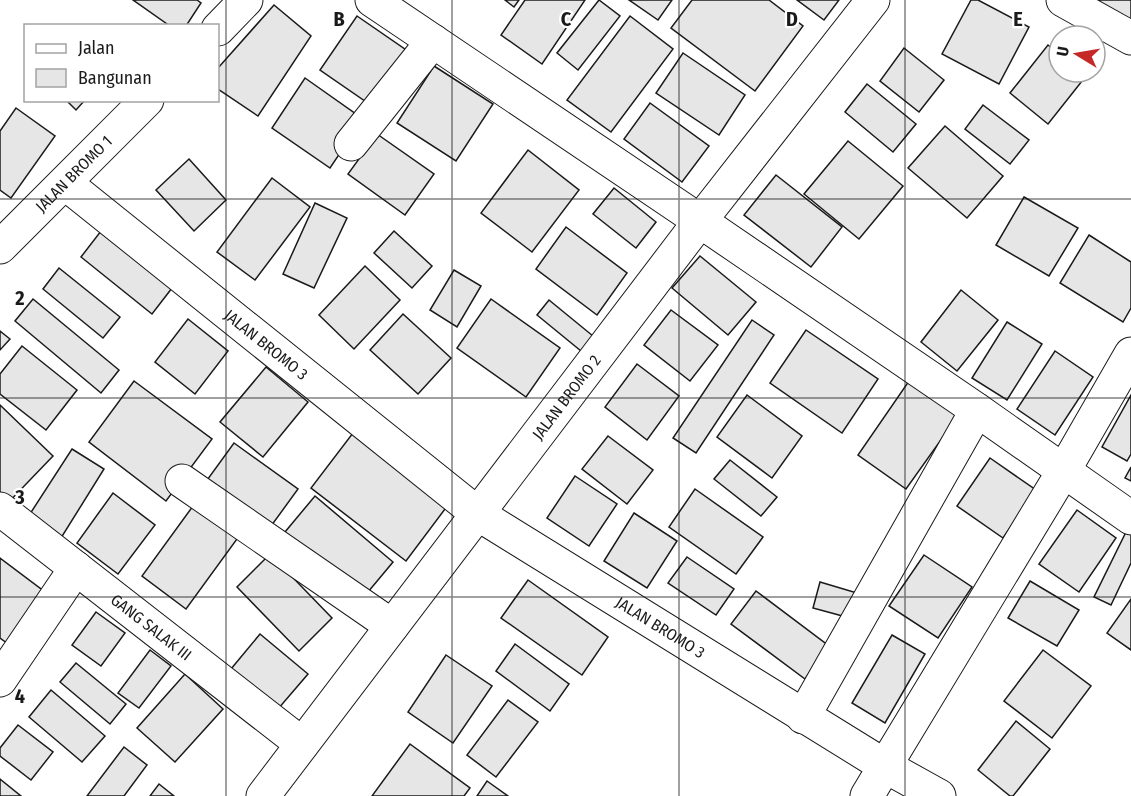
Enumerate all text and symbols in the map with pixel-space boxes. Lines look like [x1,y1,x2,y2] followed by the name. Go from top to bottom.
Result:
[333,7,345,31] text: B
[561,7,572,31] text: C
[786,7,798,31] text: D
[1013,7,1023,31] text: E
[24,24,219,102] legend
[1047,24,1107,84] north arrow
[78,37,115,59] text: Jalan
[1053,45,1073,58] text: U
[78,67,152,89] text: Bangunan
[32,132,116,216] street label: JALAN BROMO 1
[14,286,25,310] text: 2
[221,306,311,384] street label: JALAN BROMO 3
[528,351,605,443] street label: JALAN BROMO 2
[14,485,25,509] text: 3
[107,590,195,665] street label: GANG SALAK III
[612,593,708,662] street label: JALAN BROMO 3
[15,684,25,708] text: 4

